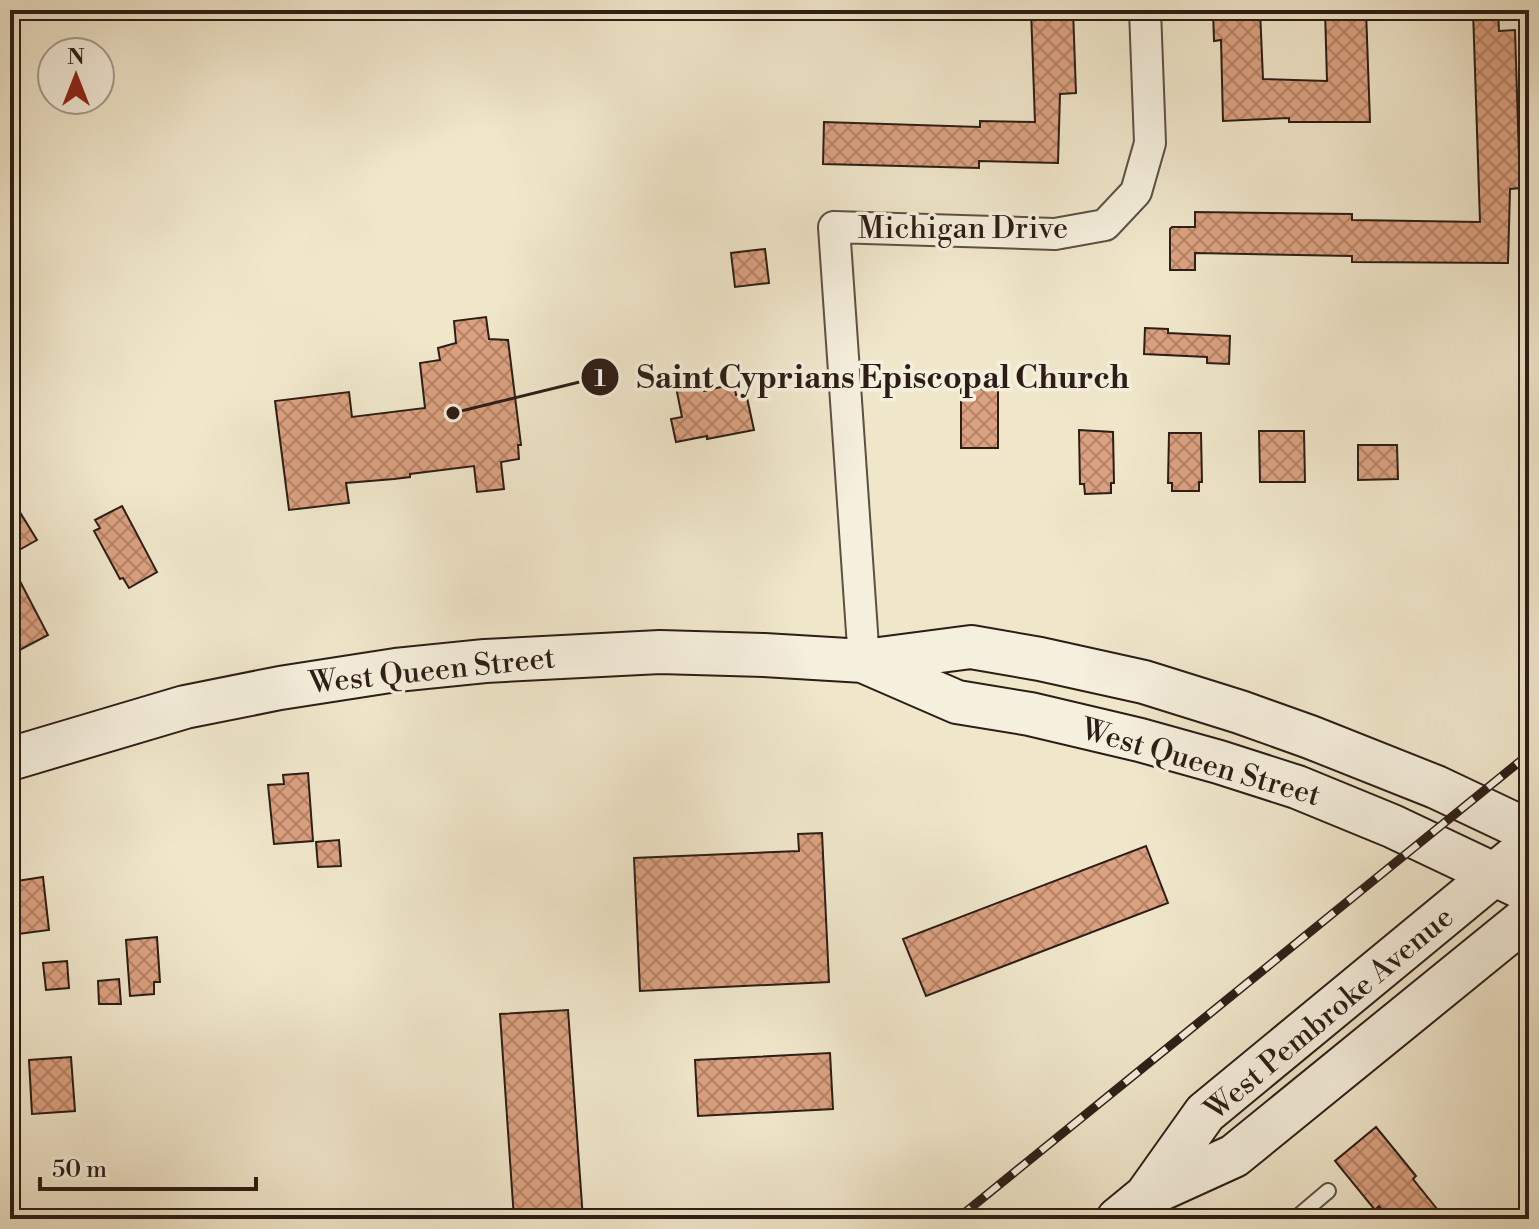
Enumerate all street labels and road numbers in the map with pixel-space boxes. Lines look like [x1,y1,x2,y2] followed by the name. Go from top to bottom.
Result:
[858,210,1068,248] street label: Michigan Drive
[306,639,557,703] street label: West Queen Street
[1076,710,1325,815] street label: West Queen Street
[1197,899,1462,1130] street label: West Pembroke Avenue

